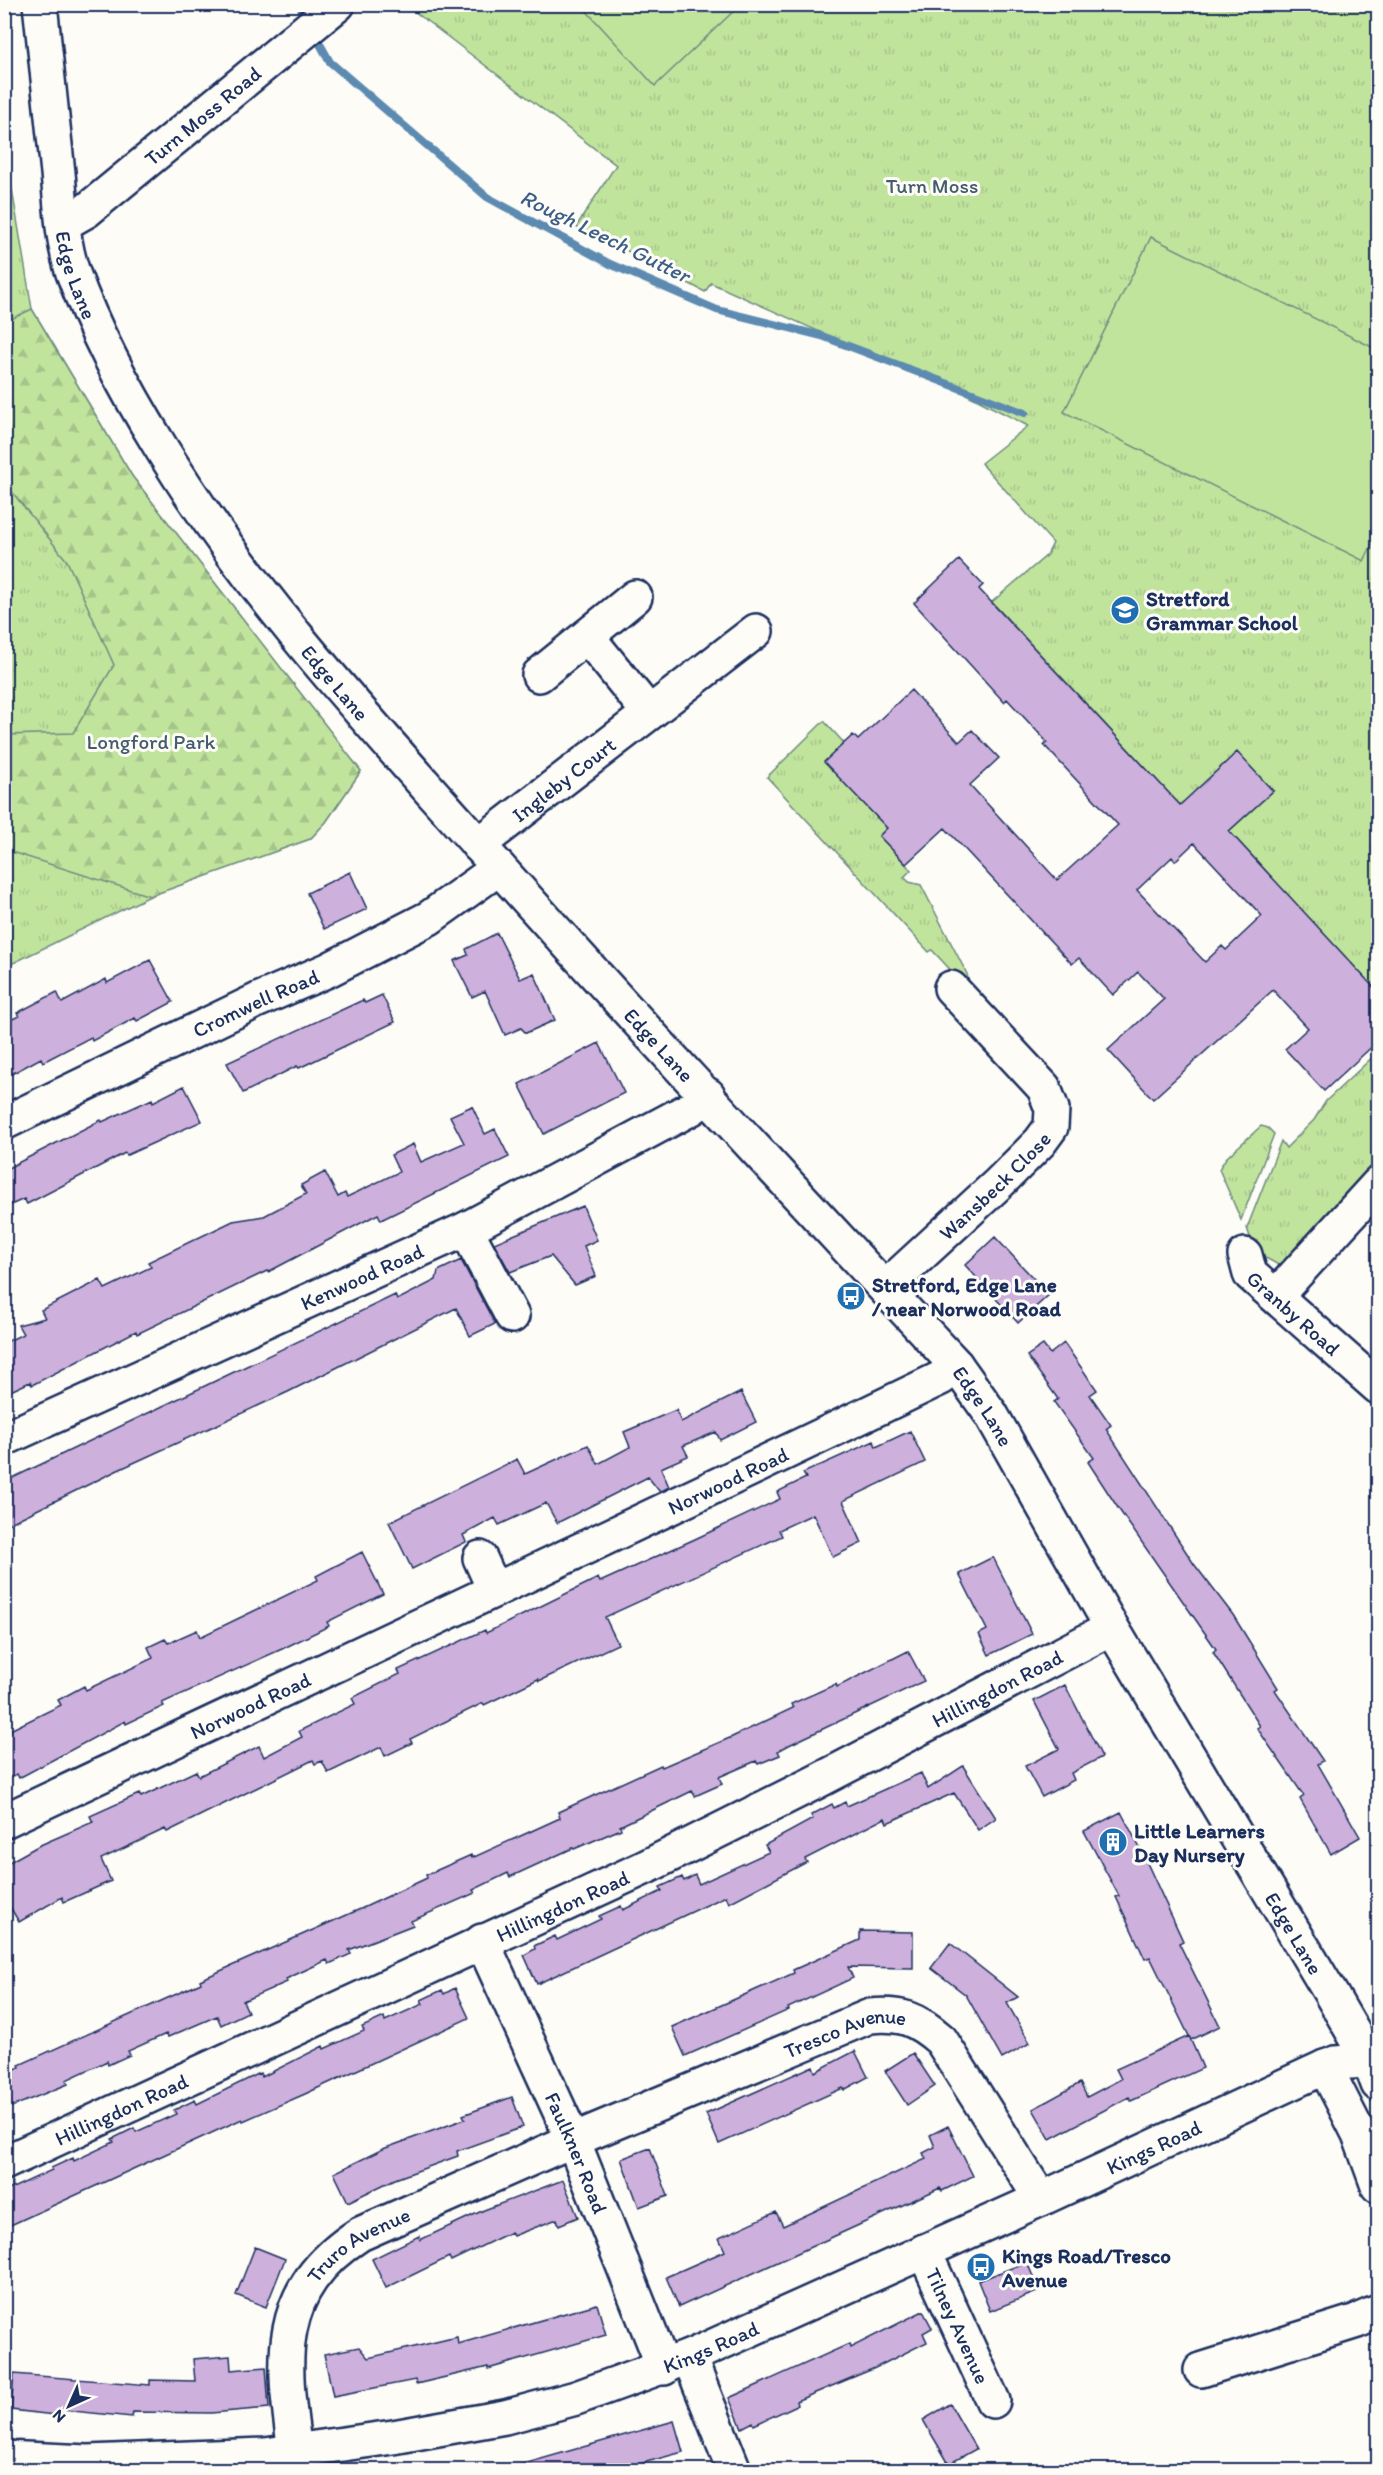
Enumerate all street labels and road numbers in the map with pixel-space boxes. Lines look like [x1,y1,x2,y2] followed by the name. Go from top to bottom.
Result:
[139,60,266,171] street label: Turn Moss Road
[51,229,103,323] street label: Edge Lane
[296,639,375,725] street label: Edge Lane
[507,731,620,827] street label: Ingleby Court
[188,963,323,1042] street label: Cromwell Road
[619,1002,700,1087] street label: Edge Lane
[933,1127,1056,1245] street label: Wansbeck Close
[296,1237,428,1315] street label: Kenwood Road
[1242,1265,1346,1360] street label: Granby Road
[948,1361,1019,1451] street label: Edge Lane
[664,1441,792,1519] street label: Norwood Road
[927,1643,1067,1732] street label: Hillingdon Road
[186,1666,315,1744] street label: Norwood Road
[492,1864,633,1947] street label: Hillingdon Road
[1260,1887,1329,1979] street label: Edge Lane
[780,2003,909,2063] street label: Tresco Avenue
[51,2067,192,2150] street label: Hillingdon Road
[540,2088,613,2217] street label: Faulkner Road
[1102,2114,1205,2179] street label: Kings Road
[301,2201,414,2287] street label: Truro Avenue
[921,2264,996,2387] street label: Tilney Avenue
[660,2315,763,2378] street label: Kings Road

